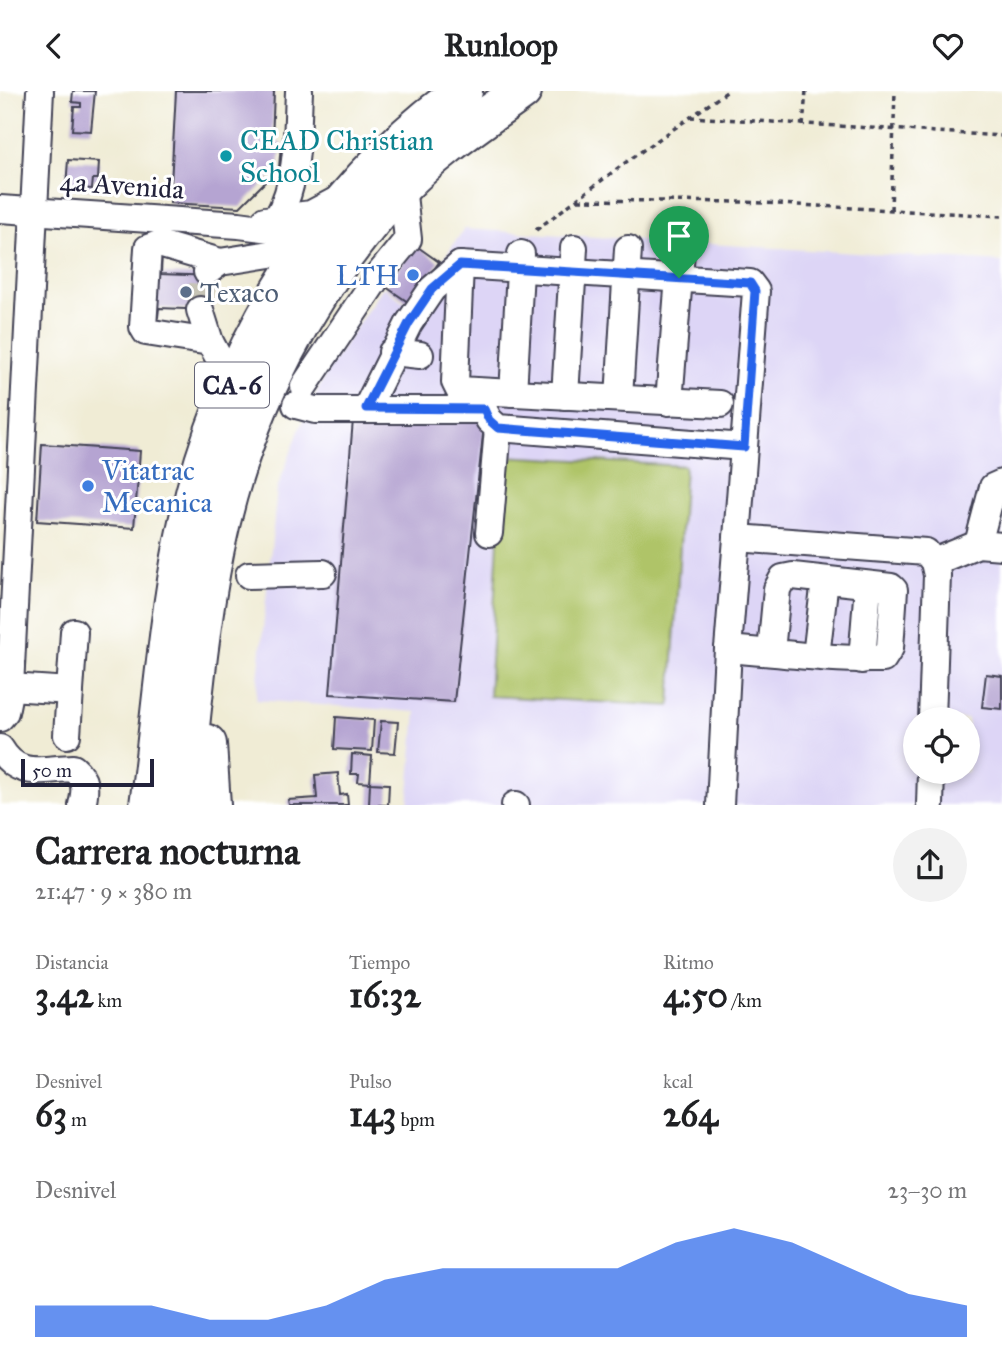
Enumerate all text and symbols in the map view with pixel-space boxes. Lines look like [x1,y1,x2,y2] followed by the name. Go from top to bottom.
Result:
[444,26,558,65] text: Runloop
[35,27,73,65] icon: back
[929,27,967,65] icon: heart
[240,123,434,190] place label: CEAD Christian School
[218,148,234,164] marker: CEAD Christian School
[59,163,186,207] street label: 4a Avenida
[649,206,709,278] pin
[660,217,698,255] icon: arrive
[336,258,399,293] place label: LTH
[405,267,421,283] marker: LTH
[200,275,279,310] place label: Texaco
[178,284,194,300] marker: Texaco
[195,363,269,407] road number: CA-6
[101,453,212,520] place label: Vitatrac Mecanica
[80,478,96,494] marker: Vitatrac Mecanica
[903,707,980,784] map controls
[903,707,980,784] button: locate
[21,756,154,788] scale bar
[32,759,72,782] text: 50 m
[35,828,300,874] text: Carrera nocturna
[893,828,967,902] button: share
[35,877,192,905] text: 21:47 · 9 × 380 m
[35,951,108,974] text: Distancia
[349,951,410,974] text: Tiempo
[663,951,714,974] text: Ritmo
[35,974,93,1017] text: 3.42
[349,974,421,1017] text: 16:32
[663,974,728,1017] text: 4:50
[93,989,122,1012] text: km
[728,989,762,1012] text: /km
[35,1070,102,1093] text: Desnivel
[349,1070,392,1093] text: Pulso
[663,1070,693,1093] text: kcal
[35,1093,67,1136] text: 63
[349,1093,396,1136] text: 143
[663,1093,718,1136] text: 264
[67,1108,87,1131] text: m
[396,1108,435,1131] text: bpm
[35,1176,116,1204] text: Desnivel
[888,1176,967,1204] text: 23–30 m

